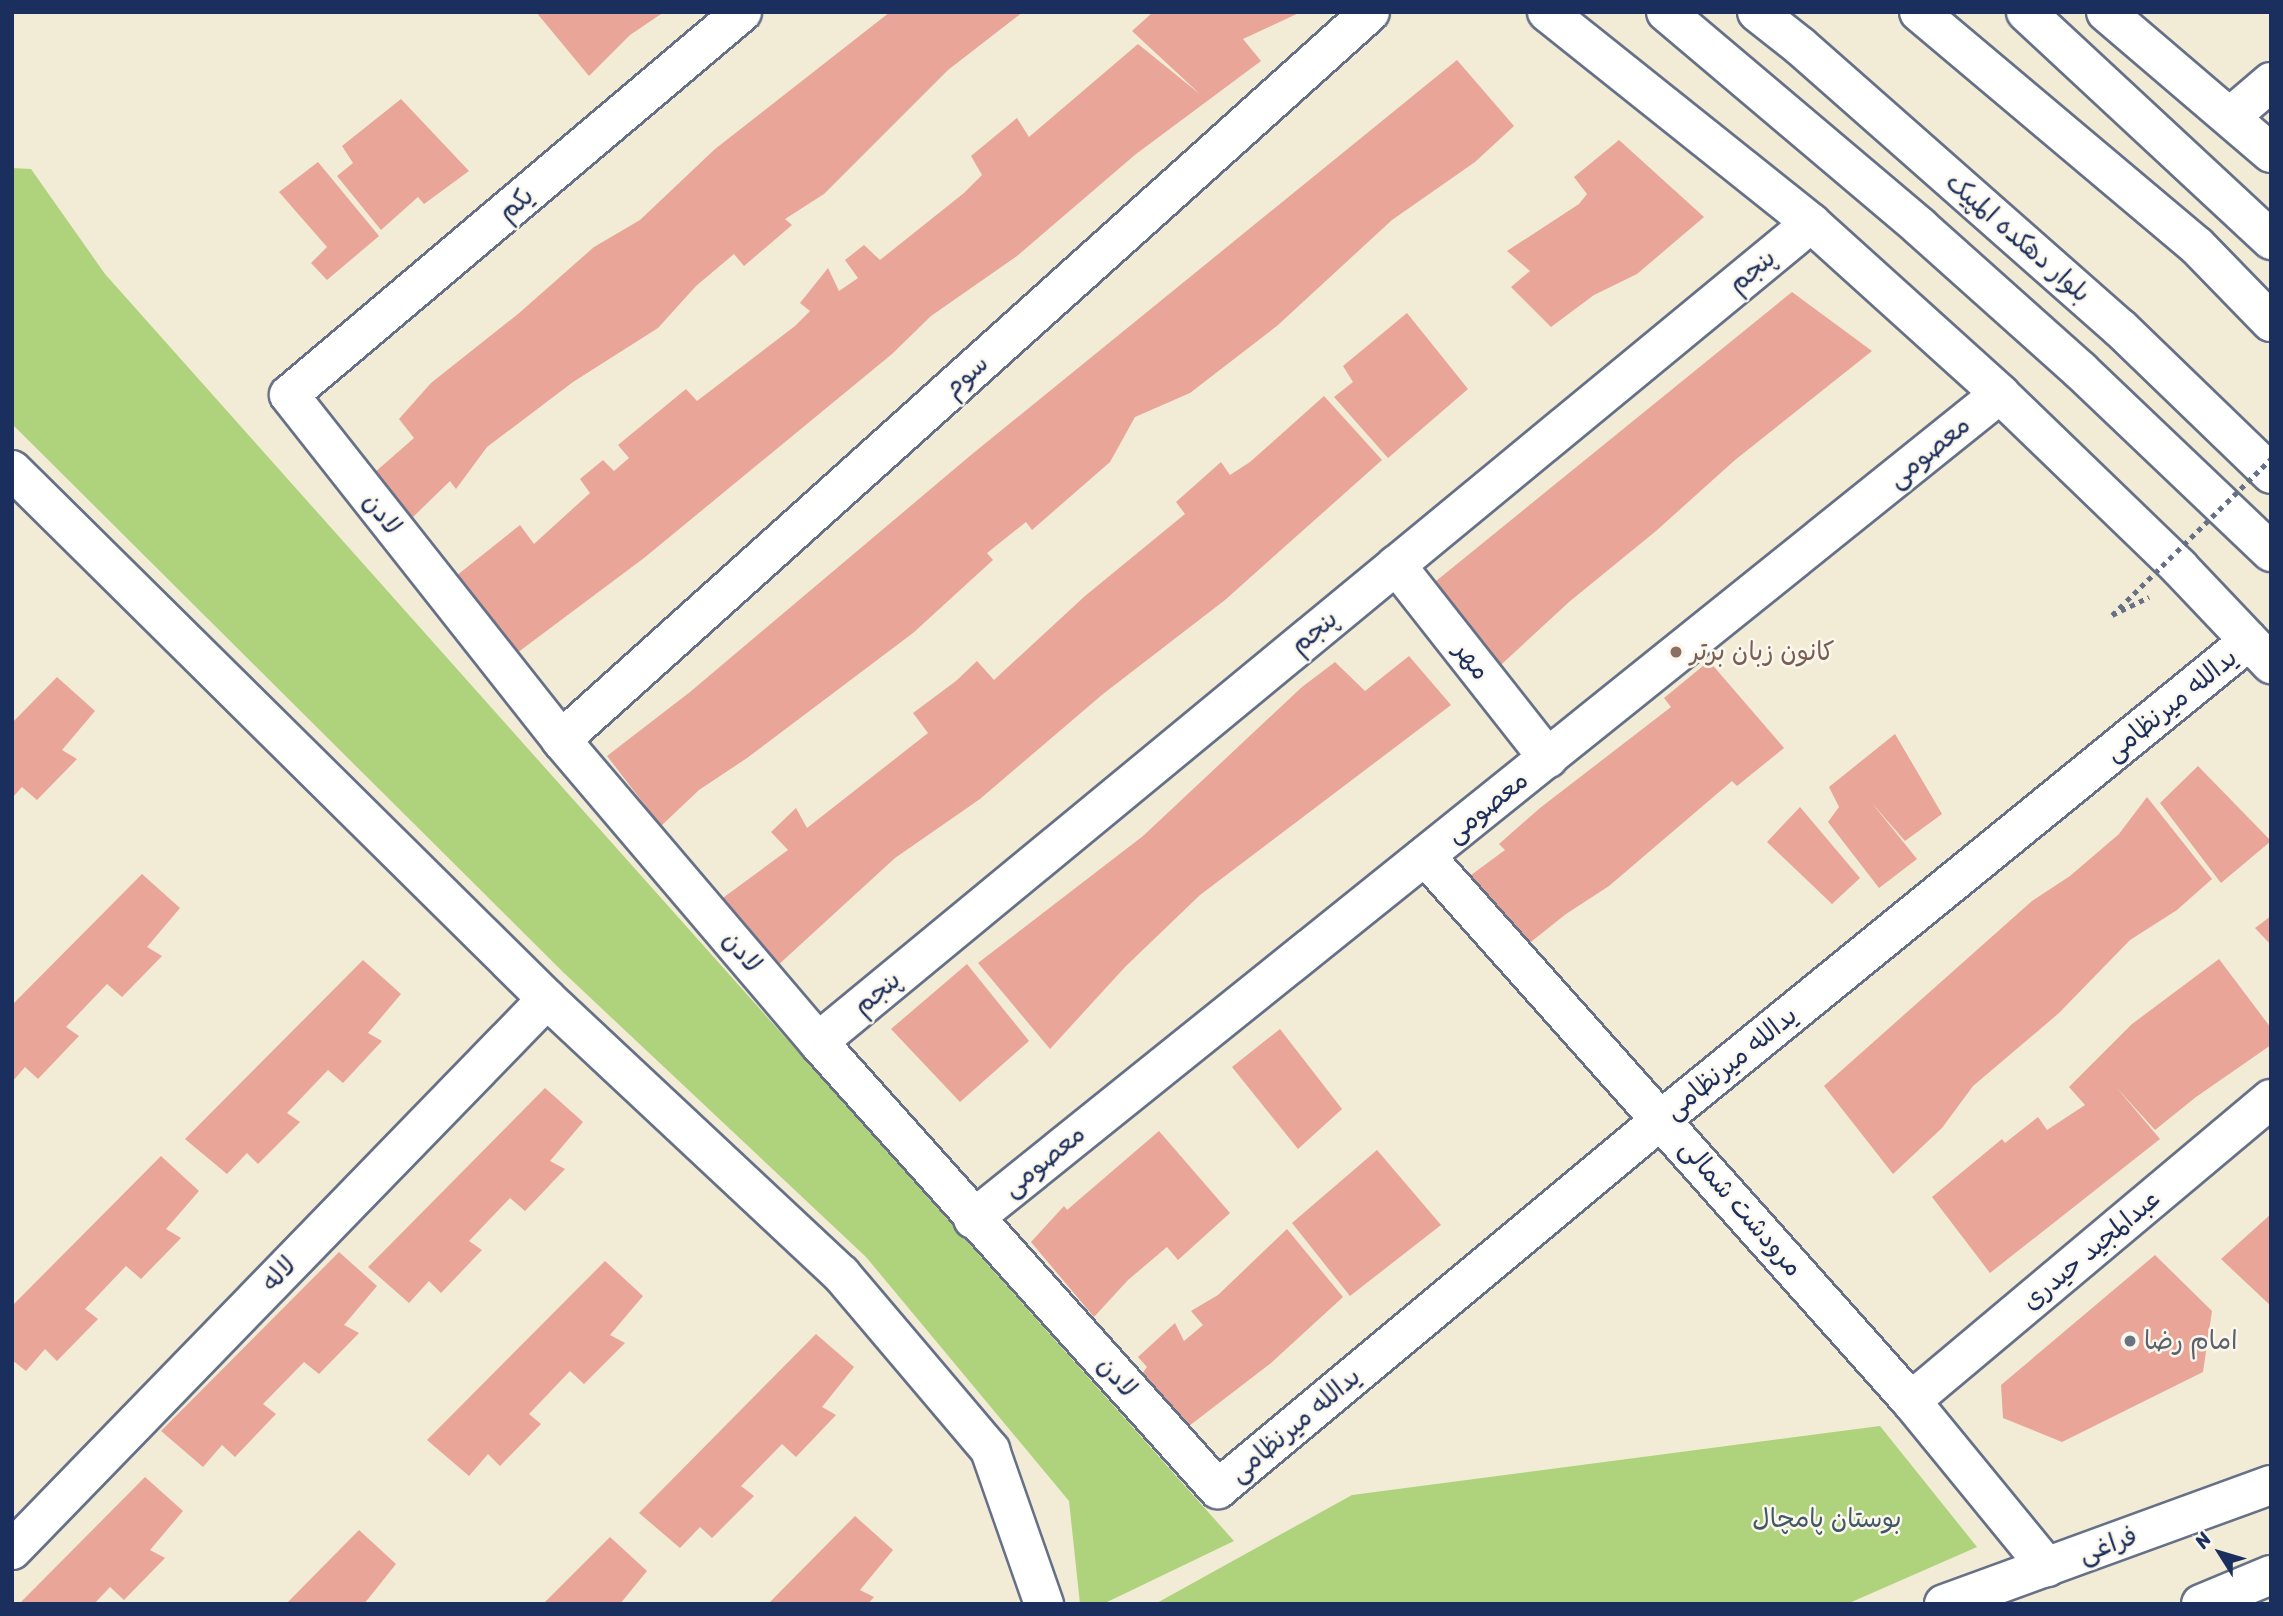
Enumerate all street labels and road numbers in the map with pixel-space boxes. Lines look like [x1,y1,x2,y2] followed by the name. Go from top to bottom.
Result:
[1939,167,2097,309] street label: بلوار دهکده المپیک
[492,180,540,228] street label: یکم
[1722,242,1782,300] street label: پنجم
[937,348,995,404] street label: سوم
[1881,409,1977,495] street label: معصومی
[356,487,408,541] street label: لادن
[1284,603,1344,661] street label: پنجم
[1448,636,1496,686] street label: مهر
[2098,642,2244,768] street label: یدالله میرنظامی
[1439,764,1535,850] street label: معصومی
[716,925,768,979] street label: لادن
[847,964,907,1022] street label: پنجم
[1658,1000,1804,1126] street label: یدالله میرنظامی
[996,1118,1092,1204] street label: معصومی
[1673,1133,1809,1283] street label: مرودشت شمالی
[2015,1183,2167,1317] street label: عبدالمجید حیدری
[255,1250,303,1298] street label: لاله
[1090,1350,1144,1404] street label: لادن
[1223,1361,1367,1489] street label: یدالله میرنظامی
[2074,1520,2142,1570] street label: فراغی

